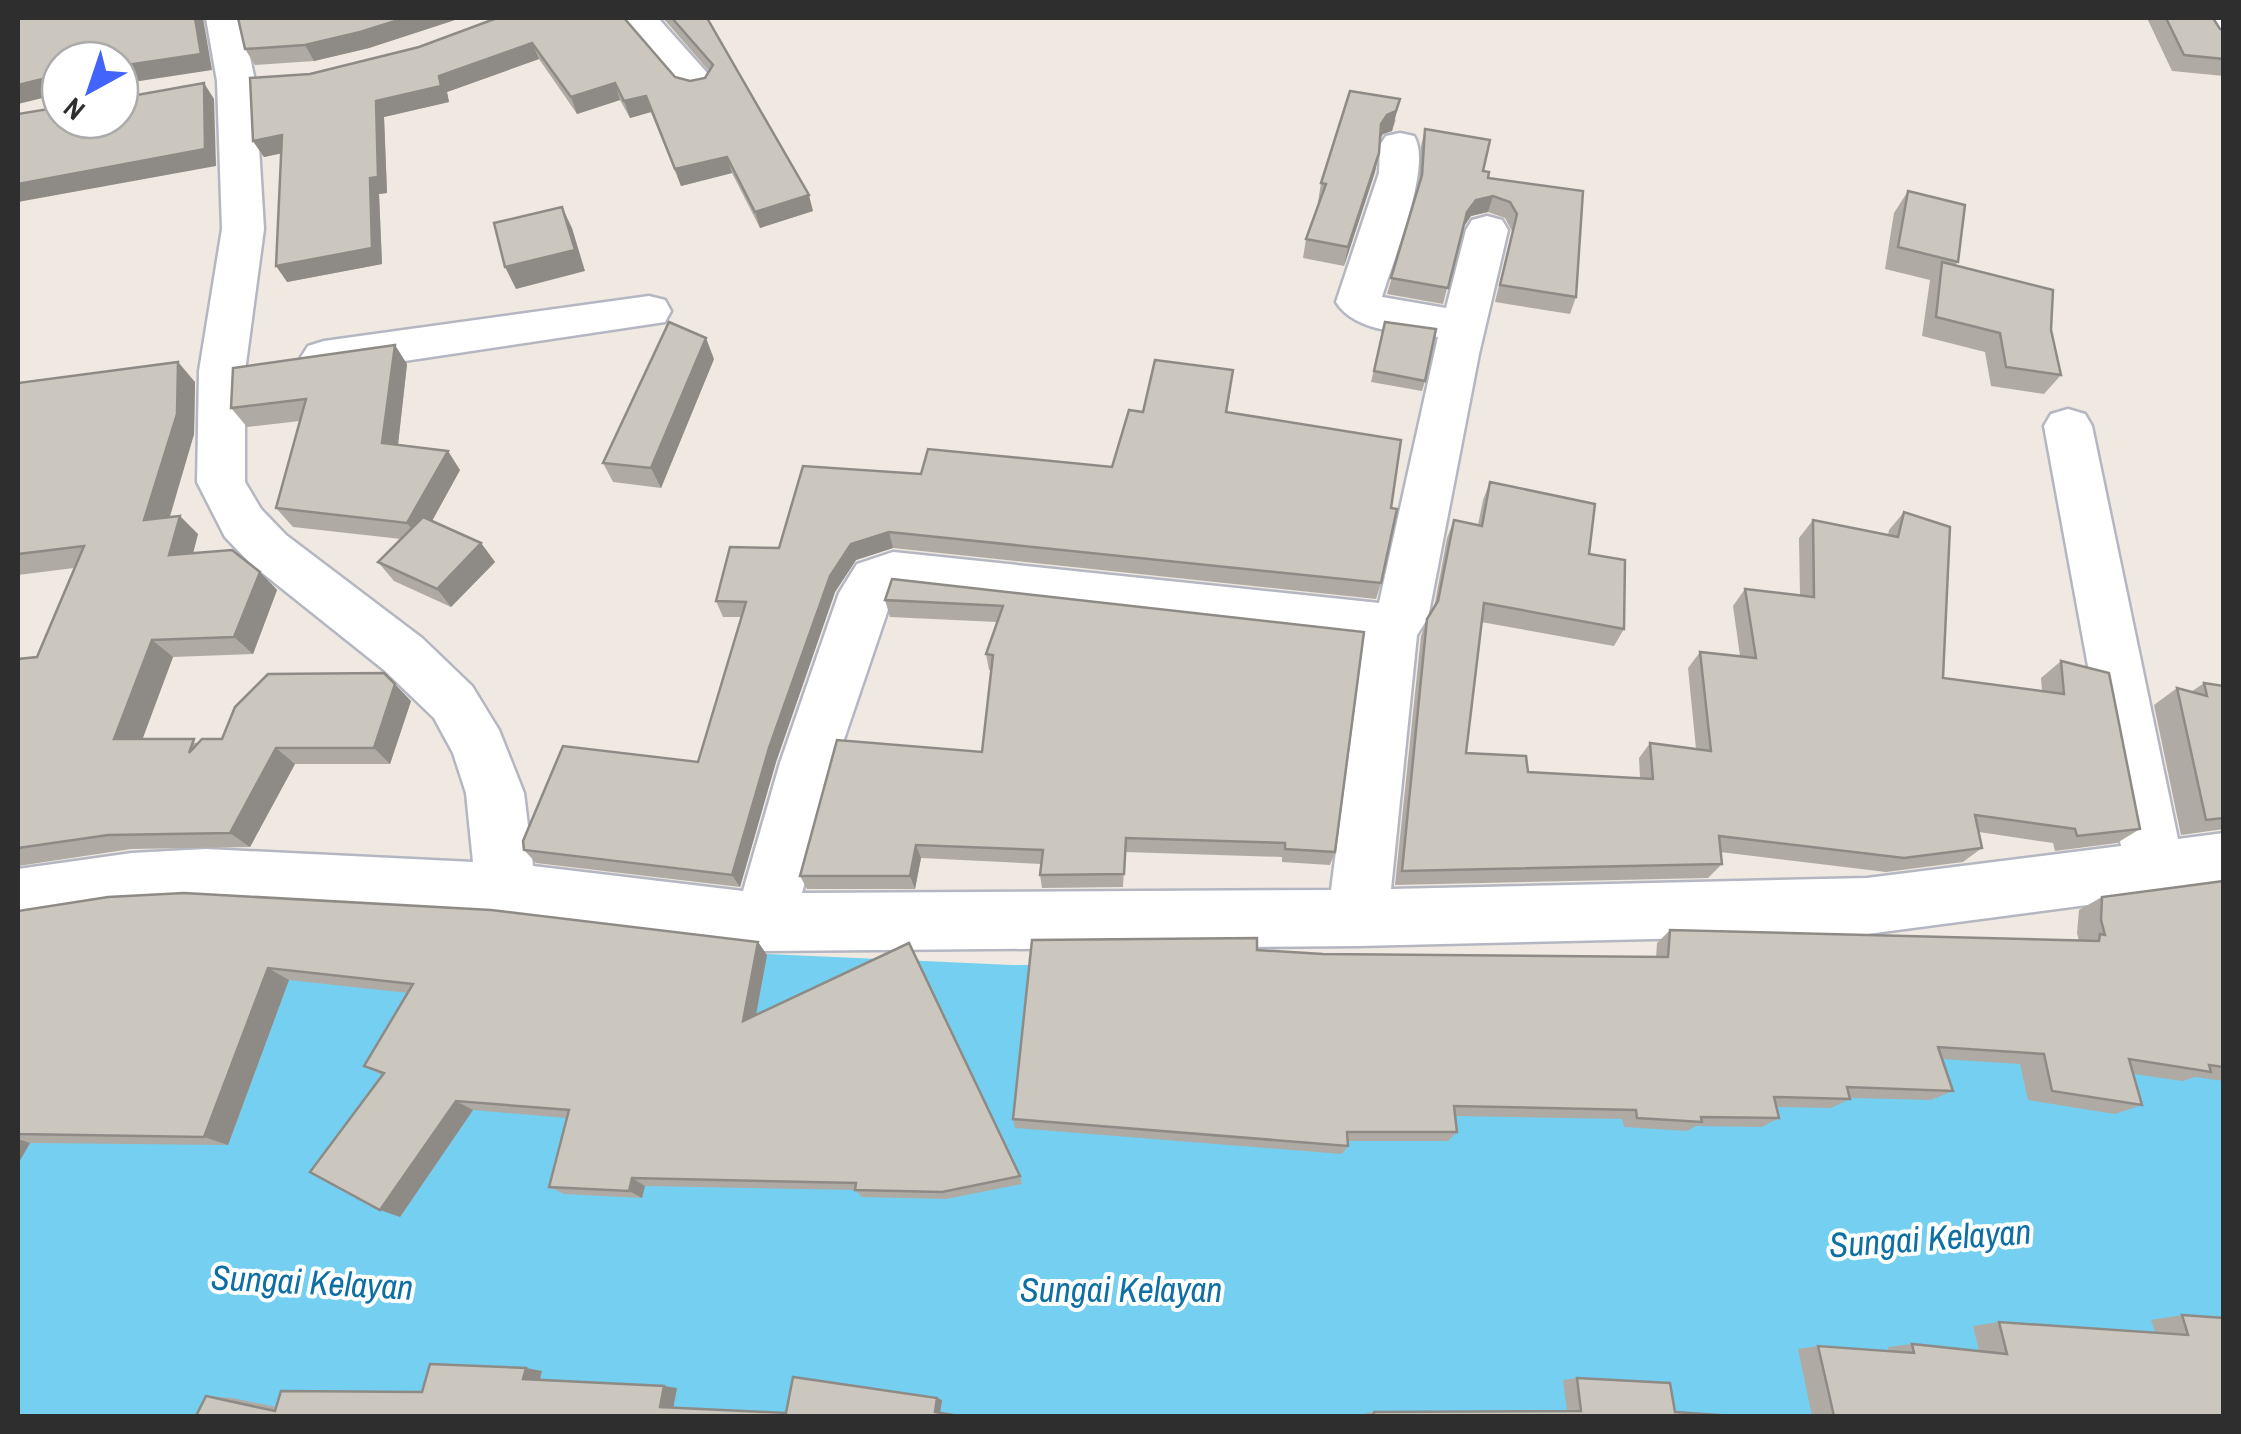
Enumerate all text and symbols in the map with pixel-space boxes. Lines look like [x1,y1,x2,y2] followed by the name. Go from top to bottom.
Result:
[40,40,140,140] north arrow
[55,89,92,129] text: N
[1827,1207,2033,1269] water label: Sungai Kelayan
[210,1253,414,1311] water label: Sungai Kelayan
[1020,1266,1222,1313] water label: Sungai Kelayan

